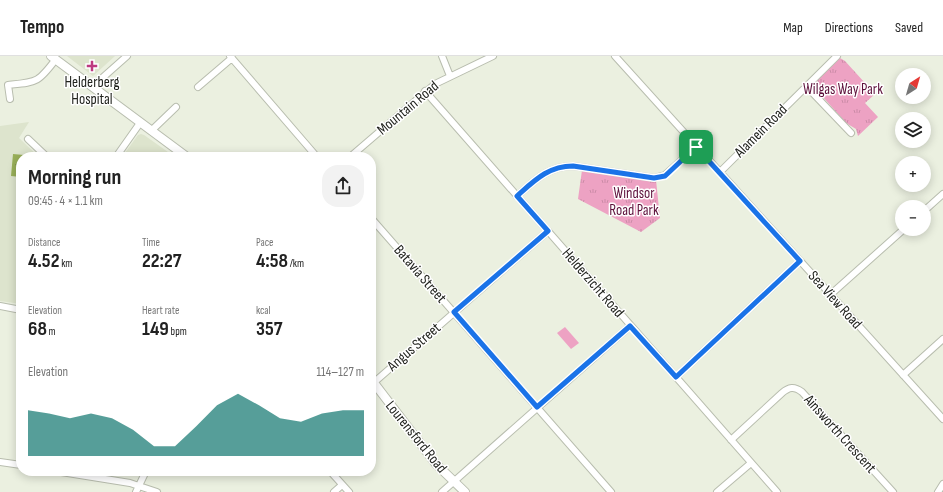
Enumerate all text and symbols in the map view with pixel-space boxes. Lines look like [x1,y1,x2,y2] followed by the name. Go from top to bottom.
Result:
[20,16,64,39] text: Tempo
[783,19,803,36] text: Map
[825,19,873,36] text: Directions
[895,19,923,36] text: Saved
[86,60,98,72] marker: Helderberg Hospital
[895,68,931,104] north arrow
[895,68,931,236] map controls
[64,73,120,109] place label: Helderberg Hospital
[373,77,443,139] street label: Mountain Road
[803,80,883,99] park label: Wilgas Way Park
[730,100,792,162] street label: Alamein Road
[895,112,931,148] button: layers
[679,130,713,164] pin
[685,136,707,158] icon: arrive
[895,156,931,192] button: +
[28,164,121,191] text: Morning run
[322,165,364,207] button: share
[609,184,659,220] park label: Windsor Road Park
[28,193,103,209] text: 09:45 · 4 × 1.1 km
[895,200,931,236] button: −
[28,236,60,249] text: Distance
[142,236,160,249] text: Time
[256,236,274,249] text: Pace
[390,241,451,307] street label: Batavia Street
[558,244,628,322] street label: Helderzicht Road
[28,249,59,273] text: 4.52
[142,249,181,273] text: 22:27
[256,249,288,273] text: 4:58
[59,257,72,270] text: km
[288,257,304,270] text: /km
[804,267,866,333] street label: Sea View Road
[28,304,62,317] text: Elevation
[142,304,180,317] text: Heart rate
[256,304,271,317] text: kcal
[28,317,47,341] text: 68
[142,317,169,341] text: 149
[256,317,282,341] text: 357
[383,318,445,376] street label: Angus Street
[47,325,56,338] text: m
[169,325,187,338] text: bpm
[28,364,68,380] text: Elevation
[317,364,364,380] text: 114–127 m
[799,390,881,478] street label: Ainsworth Crescent
[381,397,451,477] street label: Lourensford Road

